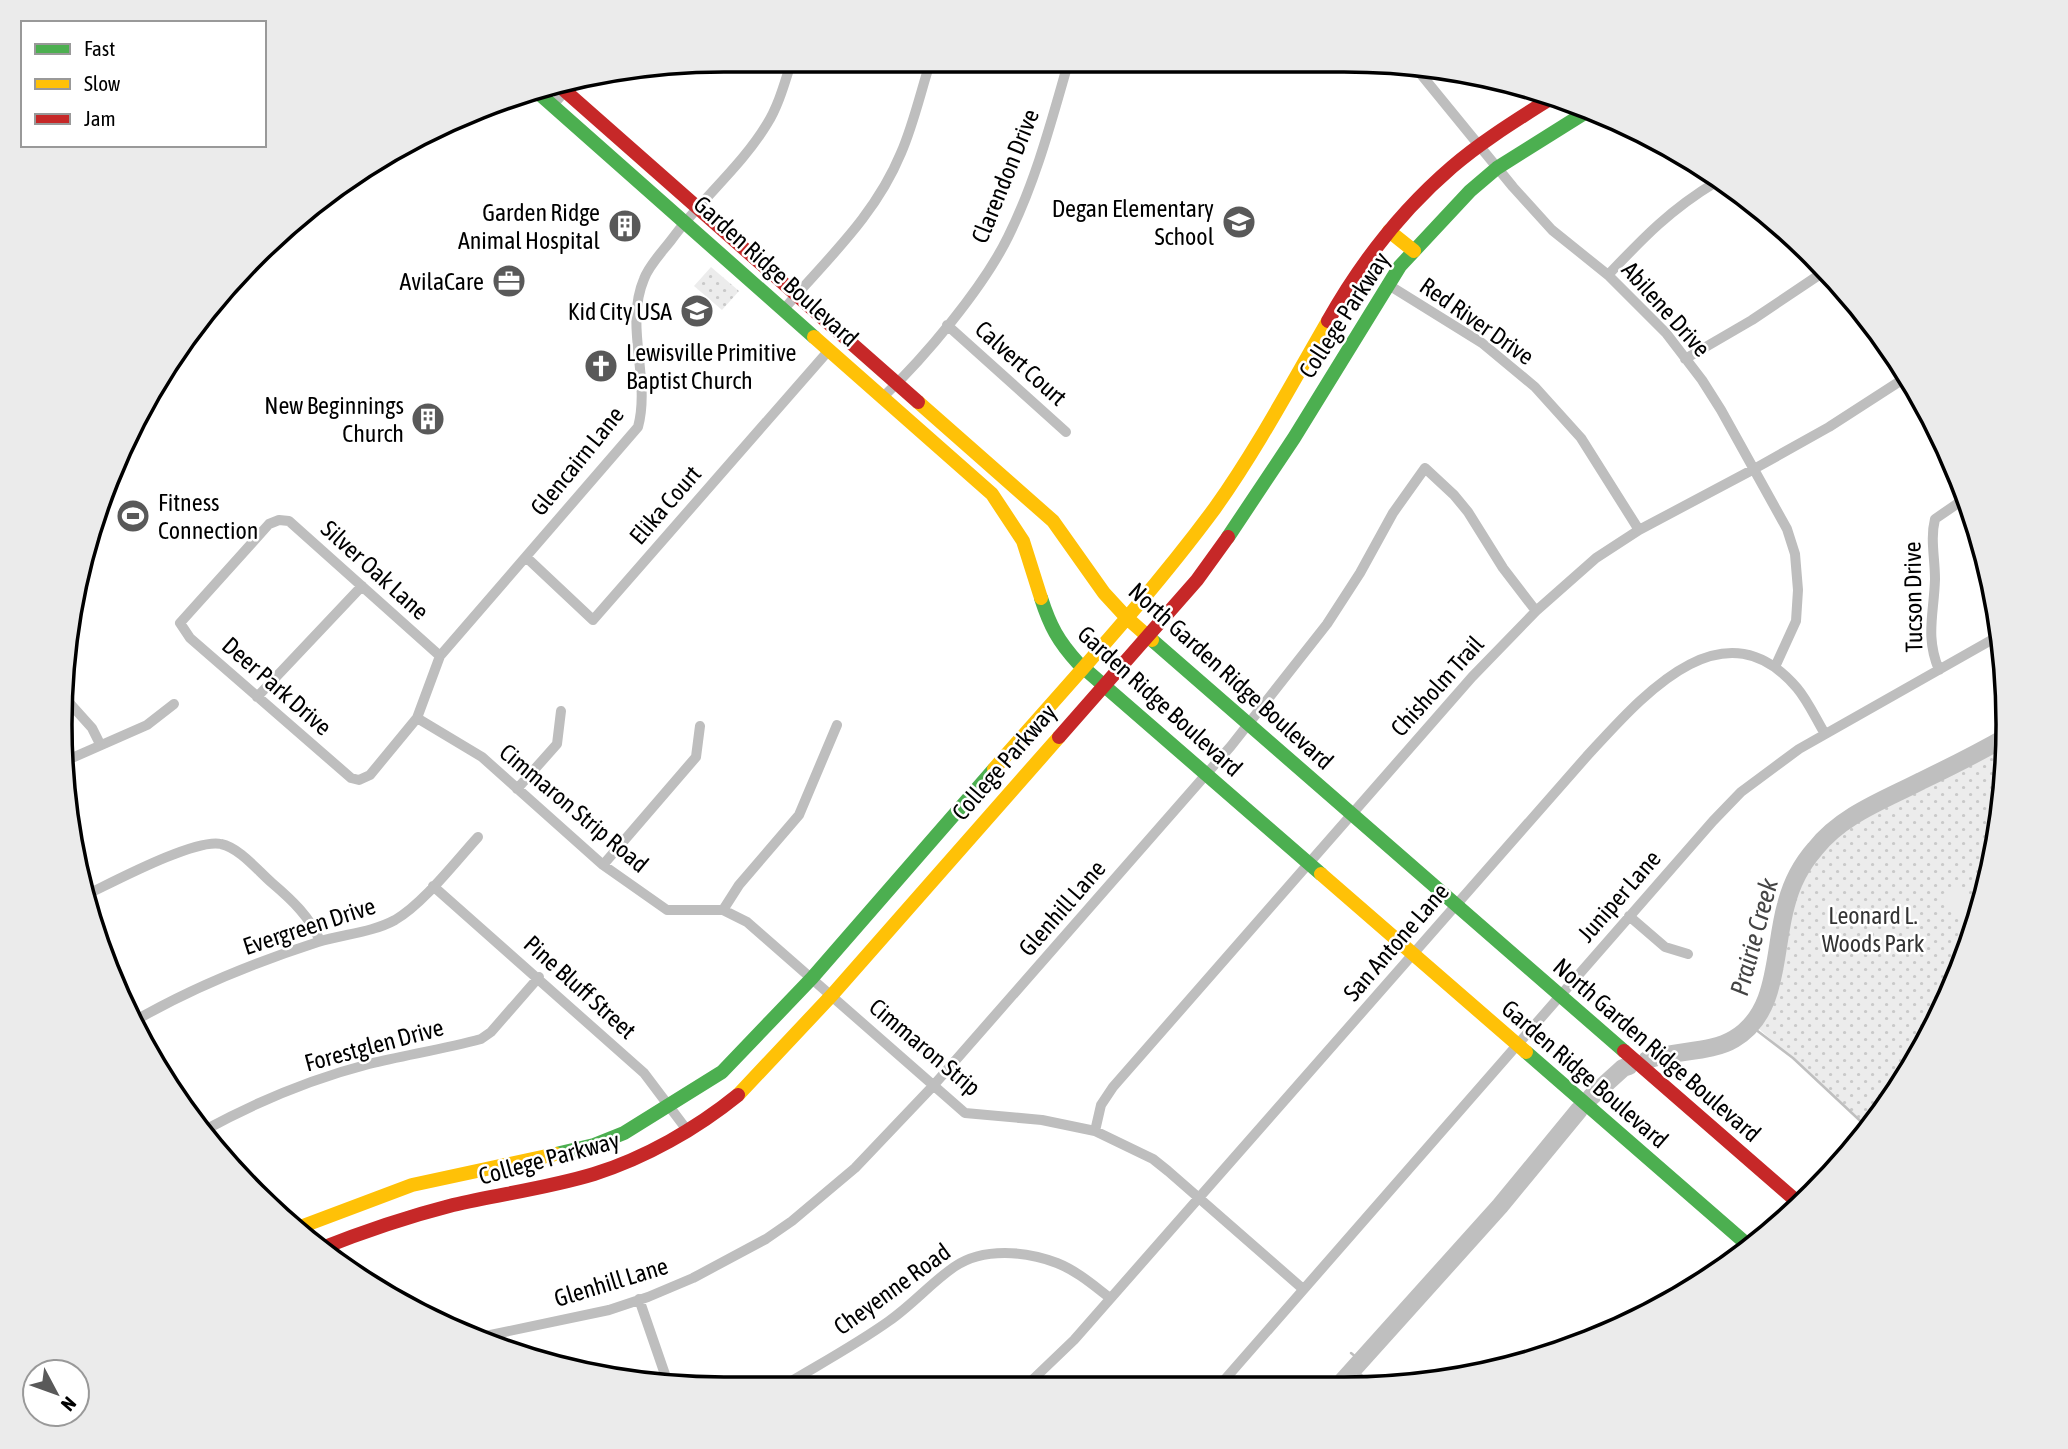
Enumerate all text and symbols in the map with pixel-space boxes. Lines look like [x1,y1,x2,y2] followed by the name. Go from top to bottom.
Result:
[21,21,266,147] legend
[84,36,115,60] text: Fast
[84,71,121,95] text: Slow
[966,105,1044,247] street label: Clarendon Drive
[84,106,116,130] text: Jam
[688,190,864,352] street label: Garden Ridge Boulevard
[1052,195,1215,250] place label: Degan Elementary School
[458,199,601,254] place label: Garden Ridge Animal Hospital
[1220,203,1258,241] school or university icon: Degan Elementary School
[606,207,644,245] building icon: Garden Ridge Animal Hospital
[1293,247,1395,383] street label: College Parkway
[1616,256,1716,362] street label: Abilene Drive
[490,262,528,300] office icon: AvilaCare
[399,268,484,295] place label: AvilaCare
[1415,272,1539,370] street label: Red River Drive
[678,292,716,330] school or university icon: Kid City USA
[568,298,672,325] place label: Kid City USA
[970,315,1072,411] street label: Calvert Court
[626,339,796,394] place label: Lewisville Primitive Baptist Church
[582,347,620,385] church icon: Lewisville Primitive Baptist Church
[264,392,404,447] place label: New Beginnings Church
[409,400,447,438] building icon: New Beginnings Church
[525,401,629,521] street label: Glencairn Lane
[624,460,706,550] street label: Elika Court
[158,489,258,544] place label: Fitness Connection
[114,497,152,535] sports icon: Fitness Connection
[316,515,434,625] street label: Silver Oak Lane
[1899,541,1927,653] street label: Tucson Drive
[1123,576,1339,776] street label: North Garden Ridge Boulevard
[1072,620,1248,782] street label: Garden Ridge Boulevard
[1385,630,1489,741] street label: Chisholm Trail
[217,631,337,741] street label: Deer Park Drive
[946,698,1062,825] street label: College Parkway
[494,738,654,878] street label: Cimmaron Strip Road
[1572,845,1666,947] street label: Juniper Lane
[1013,855,1111,961] street label: Glenhill Lane
[1724,875,1784,999] water label: Prairie Creek
[1338,878,1454,1006] street label: San Antone Lane
[239,892,379,960] street label: Evergreen Drive
[1822,902,1925,957] park label: Leonard L. Woods Park
[519,930,641,1044] street label: Pine Bluff Street
[1547,952,1767,1148] street label: North Garden Ridge Boulevard
[864,993,986,1101] street label: Cimmaron Strip
[1496,994,1674,1154] street label: Garden Ridge Boulevard
[302,1013,446,1077] street label: Forestglen Drive
[476,1126,622,1190] street label: College Parkway
[829,1238,955,1340] street label: Cheyenne Road
[551,1252,671,1312] street label: Glenhill Lane
[21,1358,91,1428] north arrow
[57,1393,81,1416] text: N

